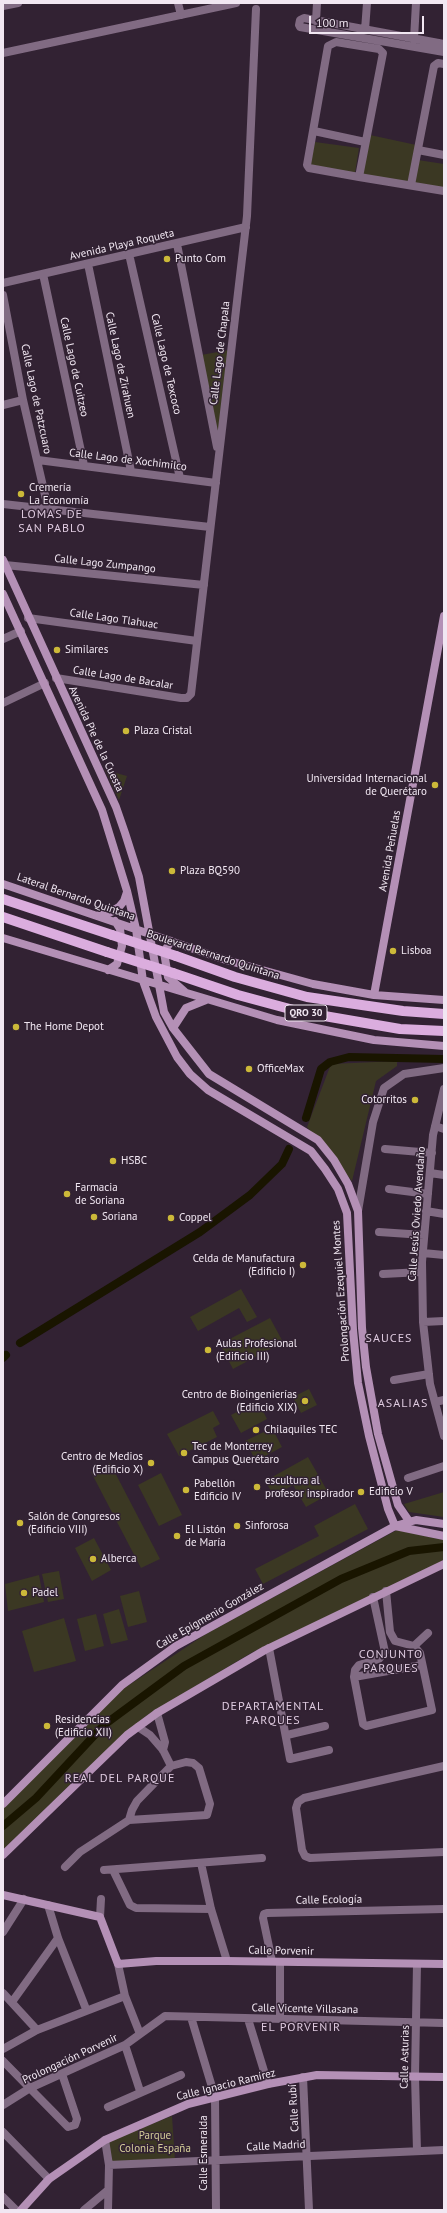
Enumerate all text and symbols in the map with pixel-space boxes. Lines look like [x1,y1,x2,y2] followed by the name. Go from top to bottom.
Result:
[311,8,426,34] scale bar
[316,15,349,30] text: 100 m
[68,227,176,263] street label: Avenida Playa Roqueta
[175,252,226,266] place label: Punto Com
[162,254,172,264] marker: Punto Com
[207,300,233,406] street label: Calle Lago de Chapala
[102,311,138,419] street label: Calle Lago de Zirahuen
[148,312,184,416] street label: Calle Lago de Texcoco
[57,316,91,418] street label: Calle Lago de Cuitzeo
[18,343,54,455] street label: Calle Lago de Patzcuaro
[68,446,188,474] street label: Calle Lago de Xochimilco
[29,481,89,507] place label: Cremería La Economía
[16,489,26,499] marker: Cremería La Economía
[18,508,86,536] district label: LOMAS DE SAN PABLO
[54,552,156,576] street label: Calle Lago Zumpango
[69,606,159,632] street label: Calle Lago Tlahuac
[65,643,108,657] place label: Similares
[52,645,62,655] marker: Similares
[72,664,174,692] street label: Calle Lago de Bacalar
[66,684,126,794] street label: Avenida Pie de la Cuesta
[134,724,192,738] place label: Plaza Cristal
[121,726,131,736] marker: Plaza Cristal
[306,772,427,798] place label: Universidad Internacional de Querétaro
[430,780,440,790] marker: Universidad Internacional de Querétaro
[376,809,404,893] street label: Avenida Peñuelas
[180,864,240,878] place label: Plaza BQ590
[167,866,177,876] marker: Plaza BQ590
[15,871,137,923] street label: Lateral Bernardo Quintana
[145,927,281,983] street label: Boulevard Bernardo Quintana
[401,944,432,958] place label: Lisboa
[388,946,398,956] marker: Lisboa
[285,1005,327,1021] road number: QRO 30
[24,1020,104,1034] place label: The Home Depot
[11,1022,21,1032] marker: The Home Depot
[257,1062,304,1076] place label: OfficeMax
[244,1064,254,1074] marker: OfficeMax
[361,1093,407,1107] place label: Cotorritos
[410,1095,420,1105] marker: Cotorritos
[406,1146,428,1282] street label: Calle Jesús Oviedo Avendaño
[121,1154,147,1168] place label: HSBC
[108,1156,118,1166] marker: HSBC
[75,1181,125,1207] place label: Farmacia de Soriana
[62,1189,72,1199] marker: Farmacia de Soriana
[102,1210,137,1224] place label: Soriana
[179,1211,211,1225] place label: Coppel
[89,1212,99,1222] marker: Soriana
[166,1213,176,1223] marker: Coppel
[329,1220,353,1362] street label: Prolongación Ezequiel Montes
[193,1252,295,1278] place label: Celda de Manufactura (Edificio I)
[298,1260,308,1270] marker: Celda de Manufactura (Edificio I)
[366,1332,412,1346] district label: SAUCES
[216,1337,297,1363] place label: Aulas Profesional (Edificio III)
[203,1345,213,1355] marker: Aulas Profesional (Edificio III)
[182,1388,297,1414] place label: Centro de Bioingenierías (Edificio XIX)
[300,1396,310,1406] marker: Centro de Bioingenierías (Edificio XIX)
[378,1397,428,1411] district label: ASALIAS
[264,1423,337,1437] place label: Chilaquiles TEC
[251,1425,261,1435] marker: Chilaquiles TEC
[192,1440,279,1466] place label: Tec de Monterrey Campus Querétaro
[179,1448,189,1458] marker: Tec de Monterrey Campus Querétaro
[61,1450,143,1476] place label: Centro de Medios (Edificio X)
[146,1458,156,1468] marker: Centro de Medios (Edificio X)
[265,1474,354,1500] place label: escultura al profesor inspirador
[194,1477,241,1503] place label: Pabellón Edificio IV
[252,1482,262,1492] marker: escultura al profesor inspirador
[181,1485,191,1495] marker: Pabellón Edificio IV
[369,1485,413,1499] place label: Edificio V
[356,1487,366,1497] marker: Edificio V
[28,1510,120,1536] place label: Salón de Congresos (Edificio VIII)
[15,1518,25,1528] marker: Salón de Congresos (Edificio VIII)
[245,1519,289,1533] place label: Sinforosa
[232,1521,242,1531] marker: Sinforosa
[185,1523,226,1549] place label: El Listón de María
[172,1531,182,1541] marker: El Listón de María
[101,1552,136,1566] place label: Alberca
[88,1554,98,1564] marker: Alberca
[154,1580,266,1652] street label: Calle Epigmenio González
[32,1586,58,1600] place label: Padel
[19,1588,29,1598] marker: Padel
[359,1648,423,1676] district label: CONJUNTO PARQUES
[222,1700,324,1728] district label: DEPARTAMENTAL PARQUES
[55,1713,112,1739] place label: Residencias (Edificio XII)
[42,1721,52,1731] marker: Residencias (Edificio XII)
[65,1772,175,1786] district label: REAL DEL PARQUE
[296,1893,362,1907] street label: Calle Ecología
[248,1944,314,1958] street label: Calle Porvenir
[252,2001,358,2017] street label: Calle Vicente Villasana
[261,2021,341,2035] district label: EL PORVENIR
[398,2025,412,2089] street label: Calle Asturias
[20,2031,120,2087] street label: Prolongación Porvenir
[175,2066,277,2104] street label: Calle Ignacio Ramírez
[286,2084,302,2132] street label: Calle Rubí
[197,2115,211,2191] street label: Calle Esmeralda
[119,2129,191,2155] park label: Parque Colonia España
[246,2138,306,2154] street label: Calle Madrid

